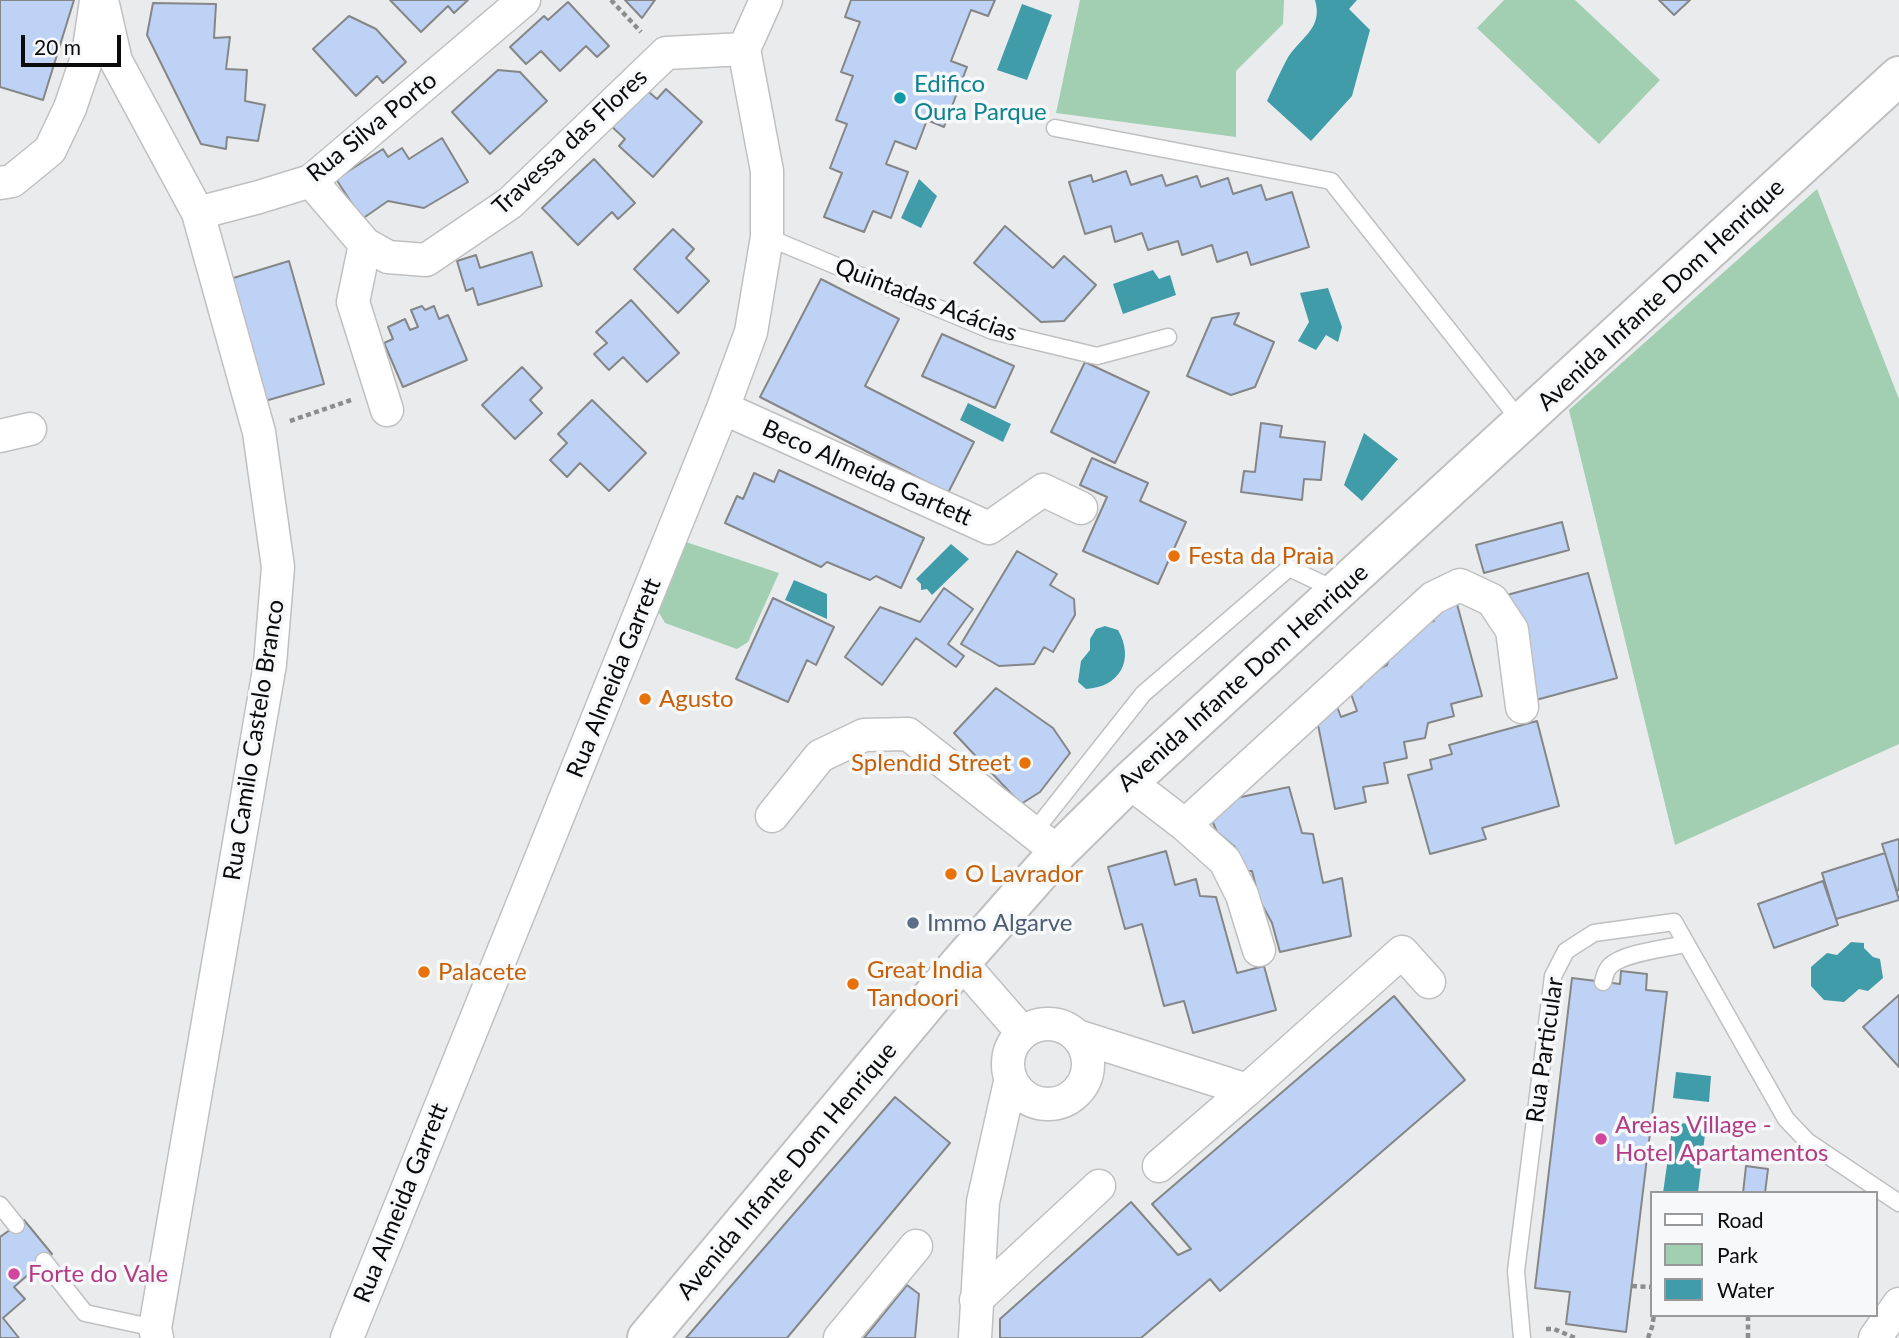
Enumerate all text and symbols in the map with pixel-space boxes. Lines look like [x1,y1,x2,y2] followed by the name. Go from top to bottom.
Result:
[24,21,124,65] scale bar
[34,34,81,59] text: 20 m
[487,63,653,221] street label: Travessa das Flores
[301,66,443,188] street label: Rua Silva Porto
[914,70,1047,126] place label: Edifico Oura Parque
[892,90,908,106] marker: Edifico Oura Parque
[1532,173,1790,417] street label: Avenida Infante Dom Henrique
[831,252,1021,348] street label: Quintadas Acácias
[758,414,976,532] street label: Beco Almeida Gartett
[1188,542,1334,570] place label: Festa da Praia
[1166,548,1182,564] marker: Festa da Praia
[1112,558,1374,798] street label: Avenida Infante Dom Henrique
[561,574,667,782] street label: Rua Almeida Garrett
[218,598,290,882] street label: Rua Camilo Castelo Branco
[659,685,734,713] place label: Agusto
[637,691,653,707] marker: Agusto
[851,749,1011,777] place label: Splendid Street
[1017,755,1033,771] marker: Splendid Street
[965,860,1083,888] place label: O Lavrador
[943,866,959,882] marker: O Lavrador
[927,909,1072,937] place label: Immo Algarve
[905,915,921,931] marker: Immo Algarve
[867,956,983,1012] place label: Great India Tandoori
[438,958,527,986] place label: Palacete
[416,964,432,980] marker: Palacete
[1521,975,1569,1125] street label: Rua Particular
[845,976,861,992] marker: Great India Tandoori
[671,1037,903,1305] street label: Avenida Infante Dom Henrique
[348,1099,454,1307] street label: Rua Almeida Garrett
[1615,1111,1828,1167] place label: Areias Village - Hotel Apartamentos
[1593,1131,1609,1147] marker: Areias Village - Hotel Apartamentos
[1650,1191,1878,1317] legend
[1717,1207,1764,1232] text: Road
[1717,1242,1758,1267] text: Park
[28,1260,168,1288] place label: Forte do Vale
[6,1266,22,1282] marker: Forte do Vale
[1717,1277,1774,1302] text: Water

